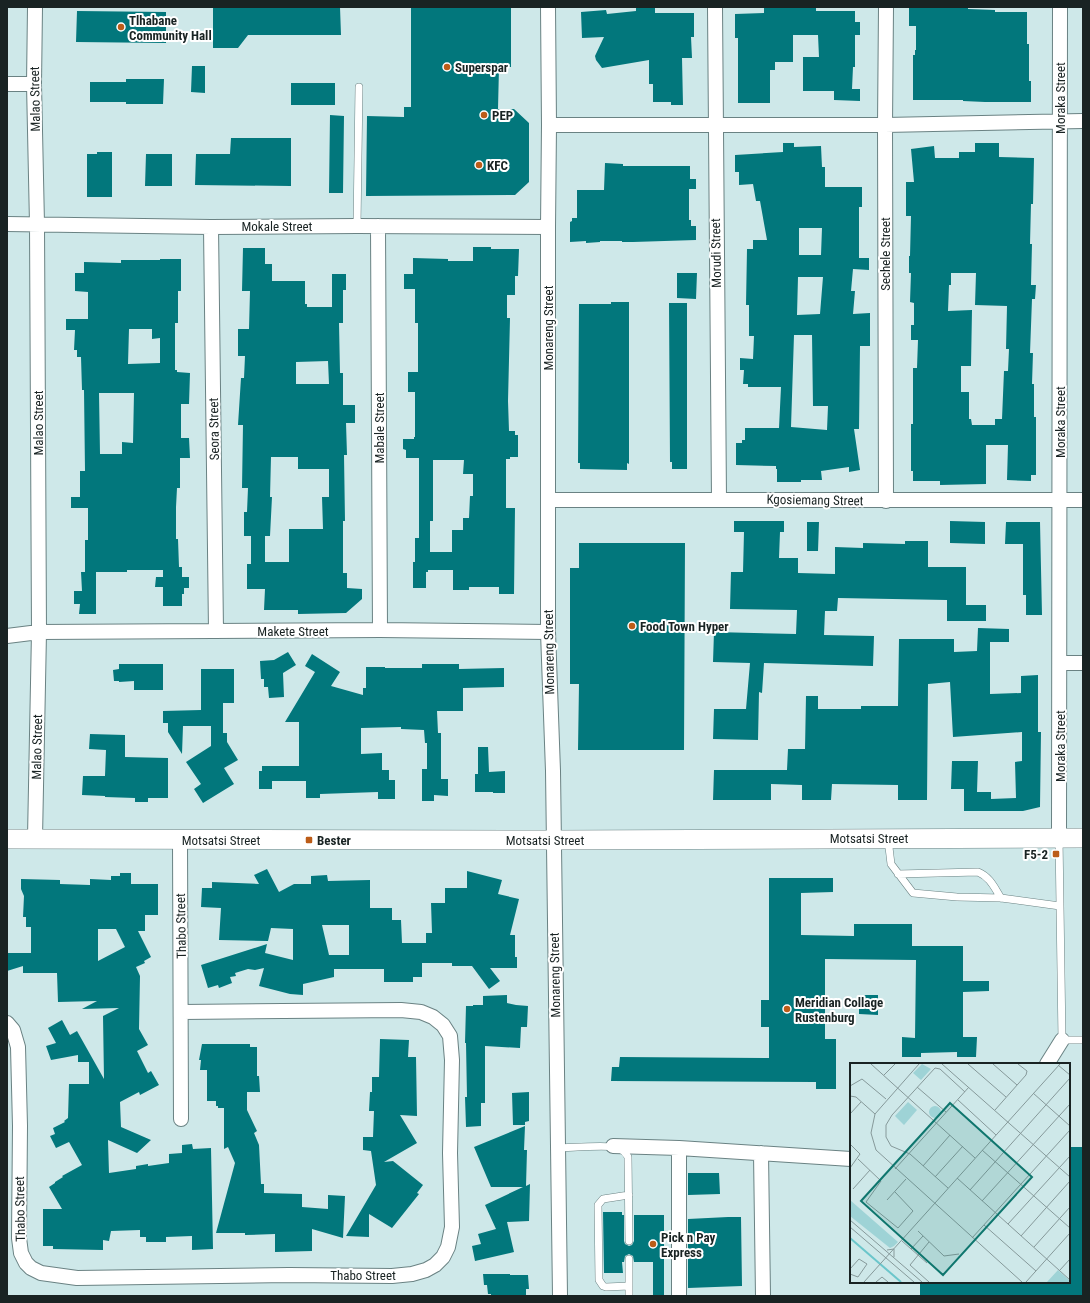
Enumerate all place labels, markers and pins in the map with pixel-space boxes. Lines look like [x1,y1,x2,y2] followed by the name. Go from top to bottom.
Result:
[129,13,212,43] place label: Tlhabane Community Hall
[116,22,126,32] marker: Tlhabane Community Hall
[455,60,509,75] place label: Superspar
[442,62,452,72] marker: Superspar
[492,108,513,123] place label: PEP
[479,110,489,120] marker: PEP
[487,158,508,173] place label: KFC
[474,160,484,170] marker: KFC
[640,619,729,634] place label: Food Town Hyper
[627,621,637,631] marker: Food Town Hyper
[317,833,352,848] place label: Bester
[304,835,314,845] marker: Bester
[1024,847,1048,862] place label: F5-2
[1051,849,1061,859] marker: F5-2
[795,995,883,1025] place label: Meridian Collage Rustenburg
[782,1004,792,1014] marker: Meridian Collage Rustenburg
[661,1230,716,1260] place label: Pick n Pay Express
[648,1239,658,1249] marker: Pick n Pay Express

